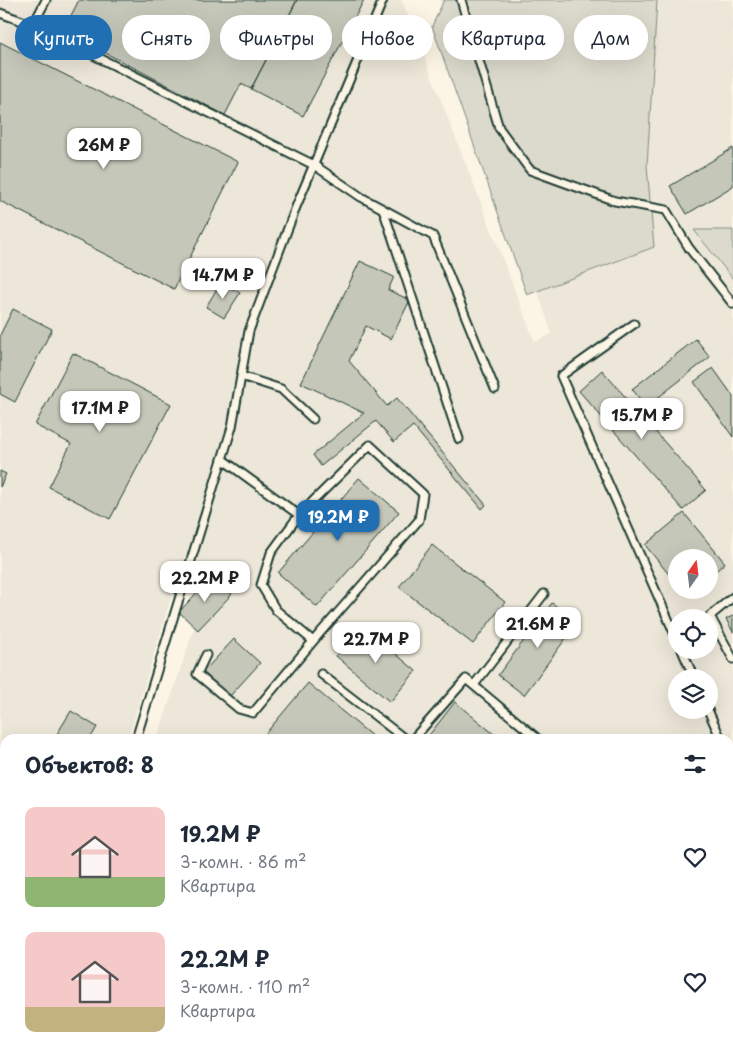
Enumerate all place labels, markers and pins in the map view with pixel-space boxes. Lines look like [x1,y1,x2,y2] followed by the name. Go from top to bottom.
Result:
[69,128,139,170] pin: 26M ₽
[177,258,269,300] pin: 14.7M ₽
[54,390,146,433] pin: 17.1M ₽
[596,398,688,440] pin: 15.7M ₽
[292,500,384,542] pin: 19.2M ₽
[159,560,251,603] pin: 22.2M ₽
[492,606,584,649] pin: 21.6M ₽
[330,622,422,664] pin: 22.7M ₽

